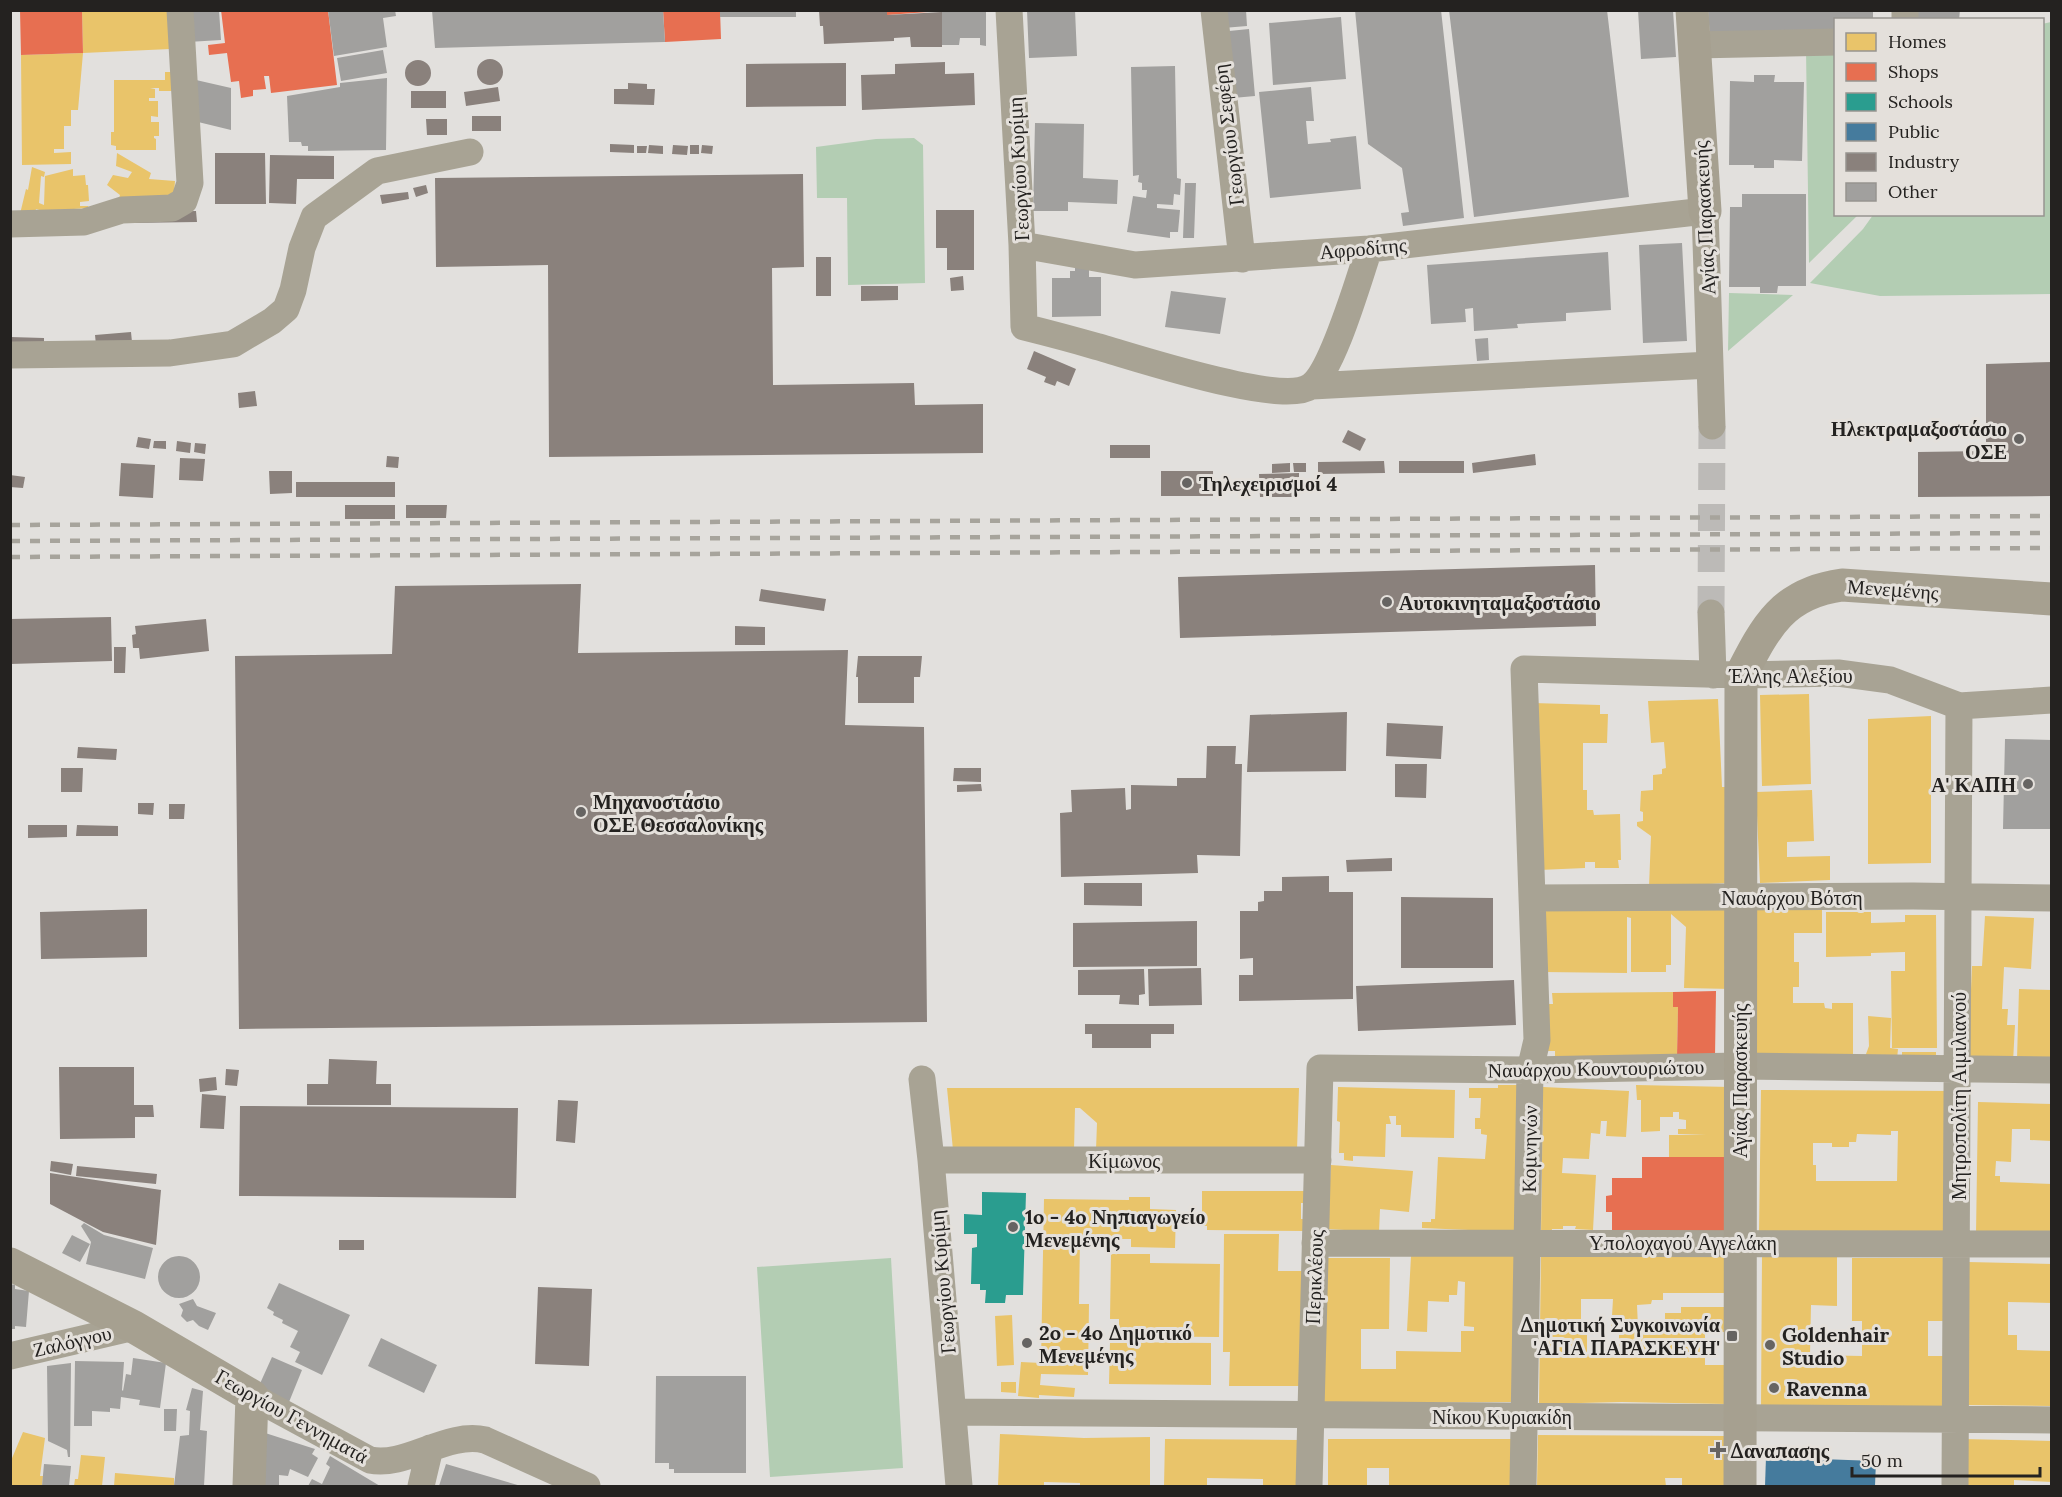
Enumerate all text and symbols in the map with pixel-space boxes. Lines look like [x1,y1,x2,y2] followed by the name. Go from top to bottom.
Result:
[1834,18,2044,216] legend
[1888,30,1946,53] text: Homes
[1888,60,1939,83] text: Shops
[1207,63,1249,207] street label: Γεωργίου Σεφέρη
[1888,90,1953,113] text: Schools
[1002,96,1034,242] street label: Γεωργίου Κυρίμη
[1888,120,1940,143] text: Public
[1687,140,1721,296] street label: Αγίας Παρασκευής
[1888,150,1960,173] text: Industry
[1888,180,1938,203] text: Other
[1318,232,1408,264] street label: Αφροδίτης
[1831,416,2007,464] place label: Ηλεκτραμαξοστάσιο ΟΣΕ
[2012,432,2026,446] marker: Ηλεκτραμαξοστάσιο ΟΣΕ
[1199,471,1338,497] place label: Τηλεχειρισμοί 4
[1180,476,1194,490] marker: Τηλεχειρισμοί 4
[1846,573,1940,605] street label: Μενεμένης
[1399,590,1601,616] place label: Αυτοκινηταμαξοστάσιο
[1380,595,1394,609] marker: Αυτοκινηταμαξοστάσιο
[1728,663,1853,688] street label: Έλλης Αλεξίου
[1931,772,2016,797] place label: Α' ΚΑΠΗ
[2021,777,2035,791] marker: Α' ΚΑΠΗ
[593,789,764,837] place label: Μηχανοστάσιο ΟΣΕ Θεσσαλονίκης
[574,805,588,819] marker: Μηχανοστάσιο ΟΣΕ Θεσσαλονίκης
[1721,885,1863,910] street label: Ναυάρχου Βότση
[1946,992,1971,1200] street label: Μητροπολίτη Αιμιλιανού
[1727,1004,1752,1158] street label: Αγίας Παρασκευής
[1487,1054,1705,1082] street label: Ναυάρχου Κουντουριώτου
[1516,1105,1542,1193] street label: Κομνηνών
[1088,1148,1160,1173] street label: Κίμωνος
[1025,1204,1205,1253] place label: 1o - 4o Νηπιαγωγείο Μενεμένης
[923,1209,961,1355] street label: Γεωργίου Κυρίμη
[1006,1220,1020,1234] marker: 1o - 4o Νηπιαγωγείο Μενεμένης
[1300,1229,1328,1325] street label: Περικλέους
[1589,1230,1777,1255] street label: Υπολοχαγού Αγγελάκη
[1520,1312,1720,1360] place label: Δημοτική Συγκοινωνία 'ΑΓΙΑ ΠΑΡΑΣΚΕΥΗ'
[30,1320,114,1362] street label: Ζαλόγγου
[1039,1320,1192,1369] place label: 2o - 4o Δημοτικό Μενεμένης
[1782,1322,1889,1370] place label: Goldenhair Studio
[1725,1329,1739,1343] marker: Δημοτική Συγκοινωνία 'ΑΓΙΑ ΠΑΡΑΣΚΕΥΗ'
[1020,1336,1034,1350] marker: 2o - 4o Δημοτικό Μενεμένης
[1763,1338,1777,1352] marker: Goldenhair Studio
[211,1364,373,1469] street label: Γεωργίου Γεννηματά
[1786,1376,1868,1401] place label: Ravenna
[1767,1381,1781,1395] marker: Ravenna
[1432,1404,1572,1429] street label: Νίκου Κυριακίδη
[1730,1438,1830,1463] place label: Δαναπασης
[1852,1440,2040,1478] scale bar
[1711,1443,1725,1457] marker: Δαναπασης
[1861,1449,1903,1472] text: 50 m

